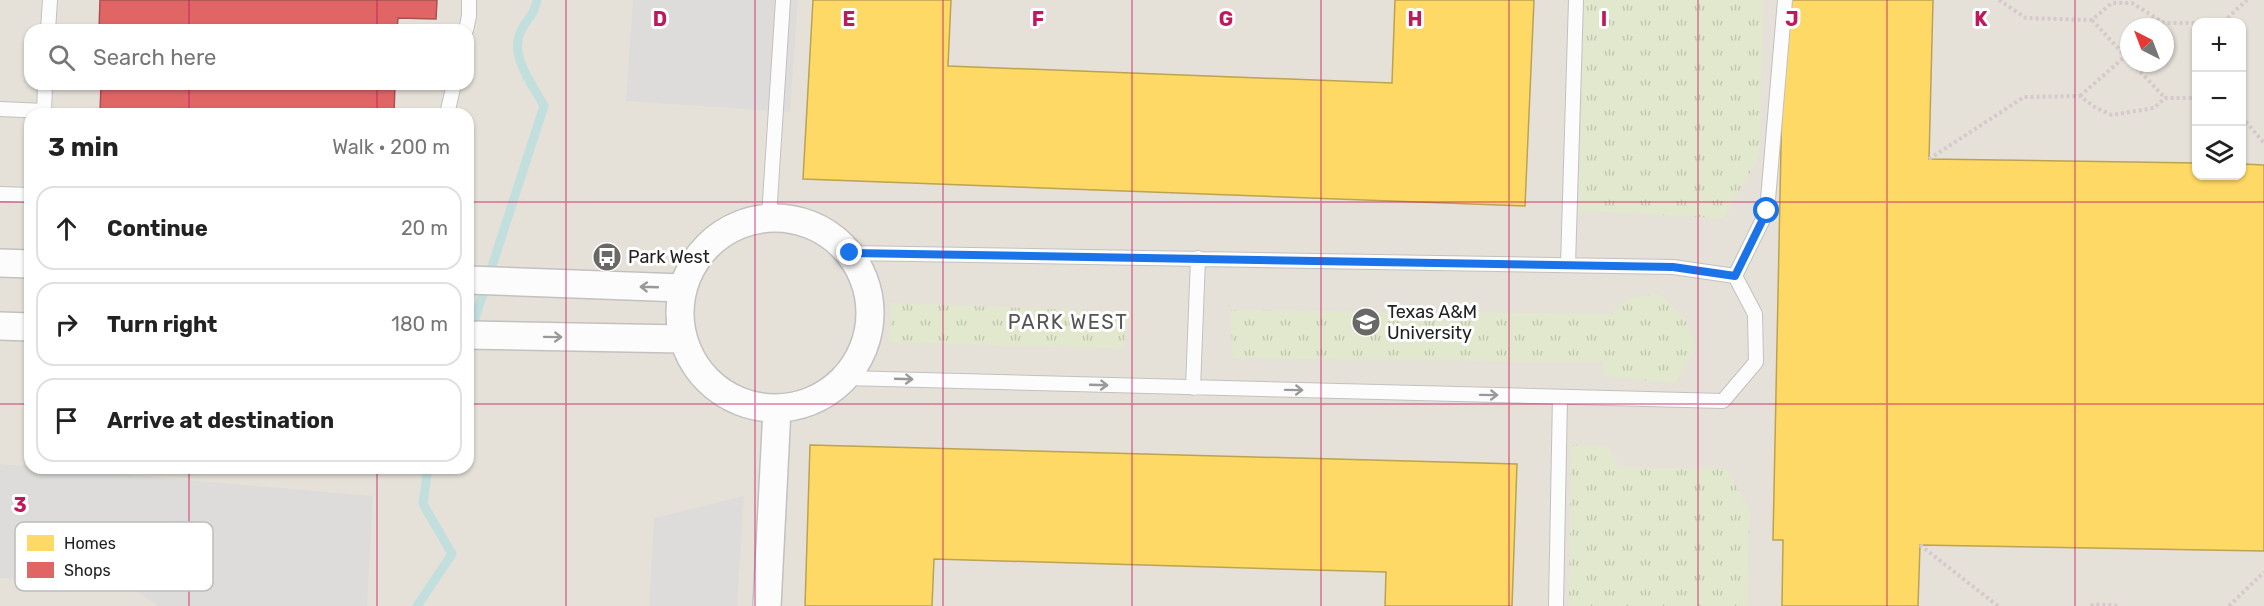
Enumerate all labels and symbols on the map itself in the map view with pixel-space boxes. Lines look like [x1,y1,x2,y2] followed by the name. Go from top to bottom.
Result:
[653,7,667,31] text: D
[843,7,855,31] text: E
[1032,7,1044,31] text: F
[1219,7,1233,31] text: G
[1408,7,1422,31] text: H
[1601,7,1607,31] text: I
[1785,7,1799,31] text: J
[1974,7,1988,31] text: K
[2120,18,2174,72] north arrow
[1753,197,1779,223] route start
[836,239,862,265] route end
[591,241,623,273] bus stop icon: Park West
[628,246,710,268] place label: Park West
[639,281,659,292] one-way arrow
[1387,301,1477,344] place label: Texas A&M University
[1350,306,1382,338] school or university icon: Texas A&M University
[1008,310,1128,334] district label: PARK WEST
[543,331,563,342] one-way arrow
[893,374,913,385] one-way arrow
[1088,379,1108,391] one-way arrow
[1283,385,1303,396] one-way arrow
[1478,389,1498,401] one-way arrow
[13,493,27,517] text: 3
[15,522,213,591] legend
[64,534,116,553] text: Homes
[64,561,111,580] text: Shops

